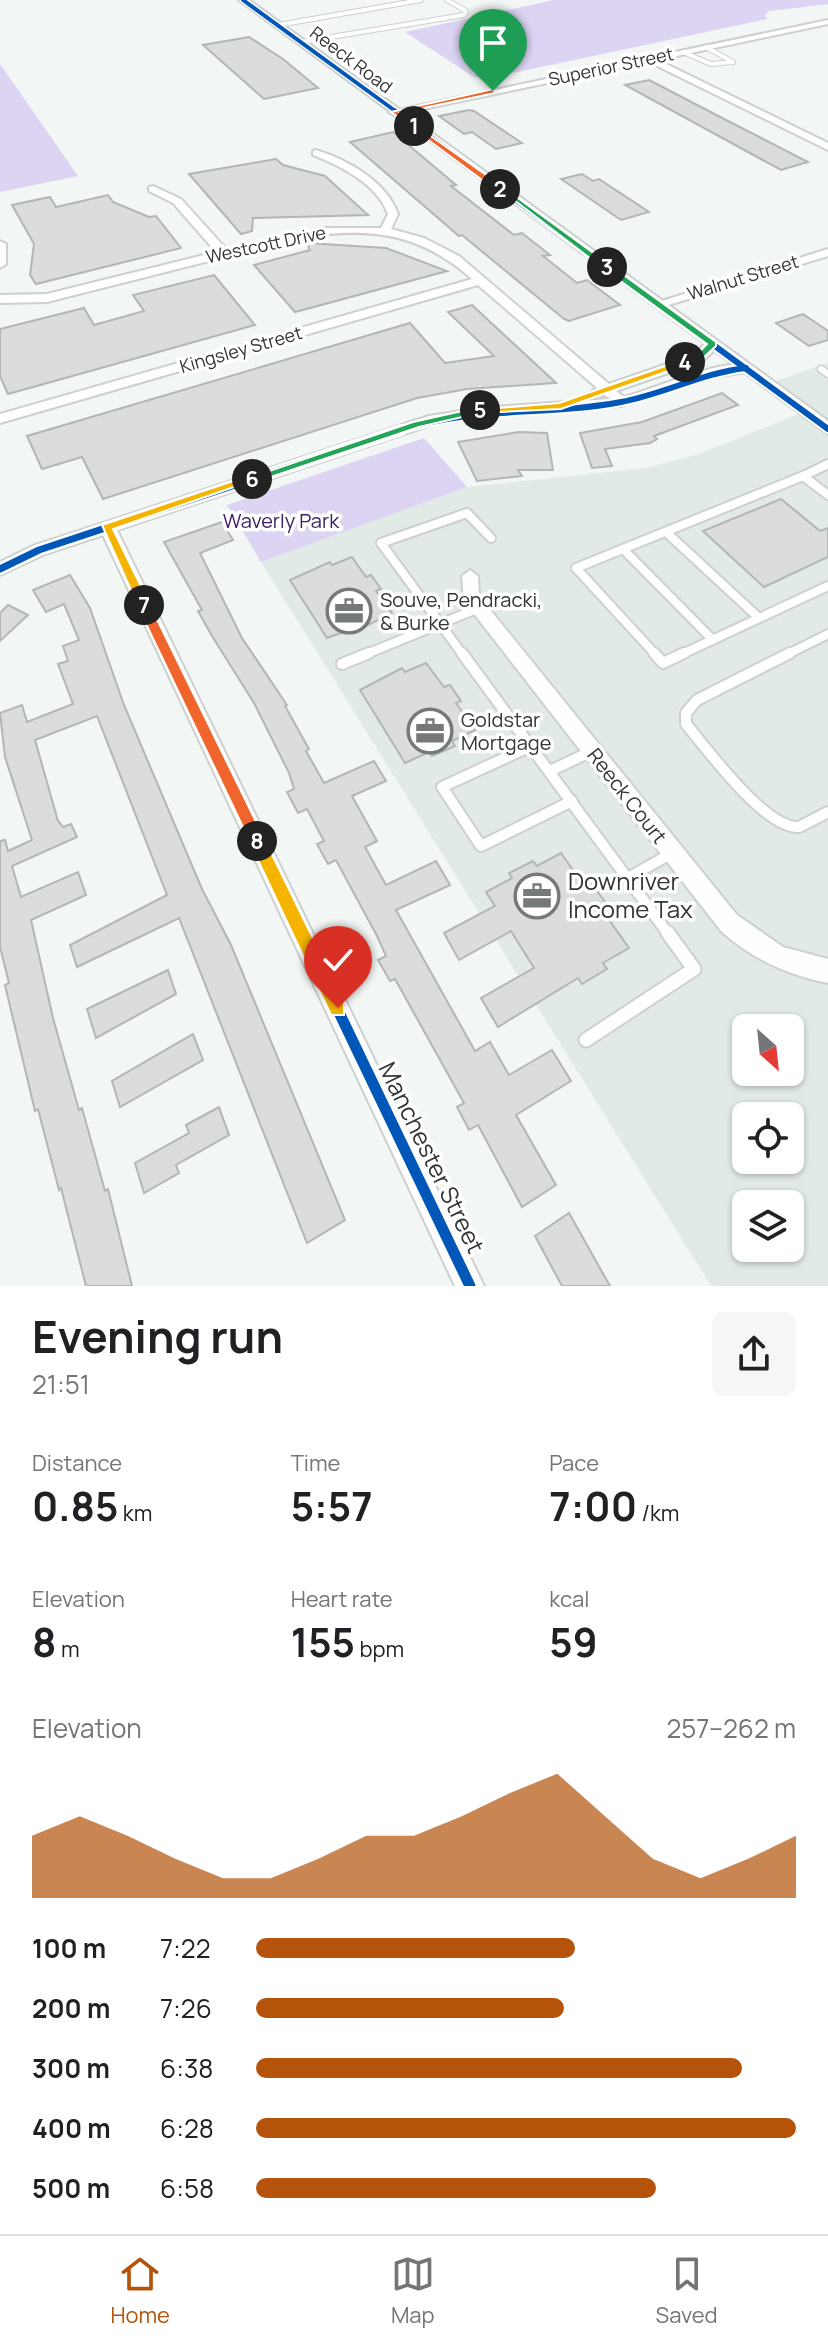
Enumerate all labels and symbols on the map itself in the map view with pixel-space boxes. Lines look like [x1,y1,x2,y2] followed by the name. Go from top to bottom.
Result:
[459,9,527,91] pin
[305,20,398,98] street label: Reeck Road
[546,41,676,91] street label: Superior Street
[394,106,434,146] pin: 1
[480,169,520,209] pin: 2
[204,220,328,268] street label: Westcott Drive
[587,247,627,287] pin: 3
[684,249,801,305] street label: Walnut Street
[177,320,305,378] street label: Kingsley Street
[665,342,705,382] pin: 4
[460,390,500,430] pin: 5
[232,459,272,499] pin: 6
[223,507,340,534] park label: Waverly Park
[124,585,164,625] pin: 7
[380,586,542,636] place label: Souve, Pendracki, & Burke
[325,587,373,635] office icon: Souve, Pendracki, & Burke
[461,706,551,756] place label: Goldstar Mortgage
[406,707,454,755] office icon: Goldstar Mortgage
[582,742,673,849] street label: Reeck Court
[237,821,277,861] pin: 8
[568,864,693,925] place label: Downriver Income Tax
[513,872,561,920] office icon: Downriver Income Tax
[304,926,372,1008] pin
[732,1014,804,1086] north arrow
[372,1056,493,1258] street label: Manchester Street

